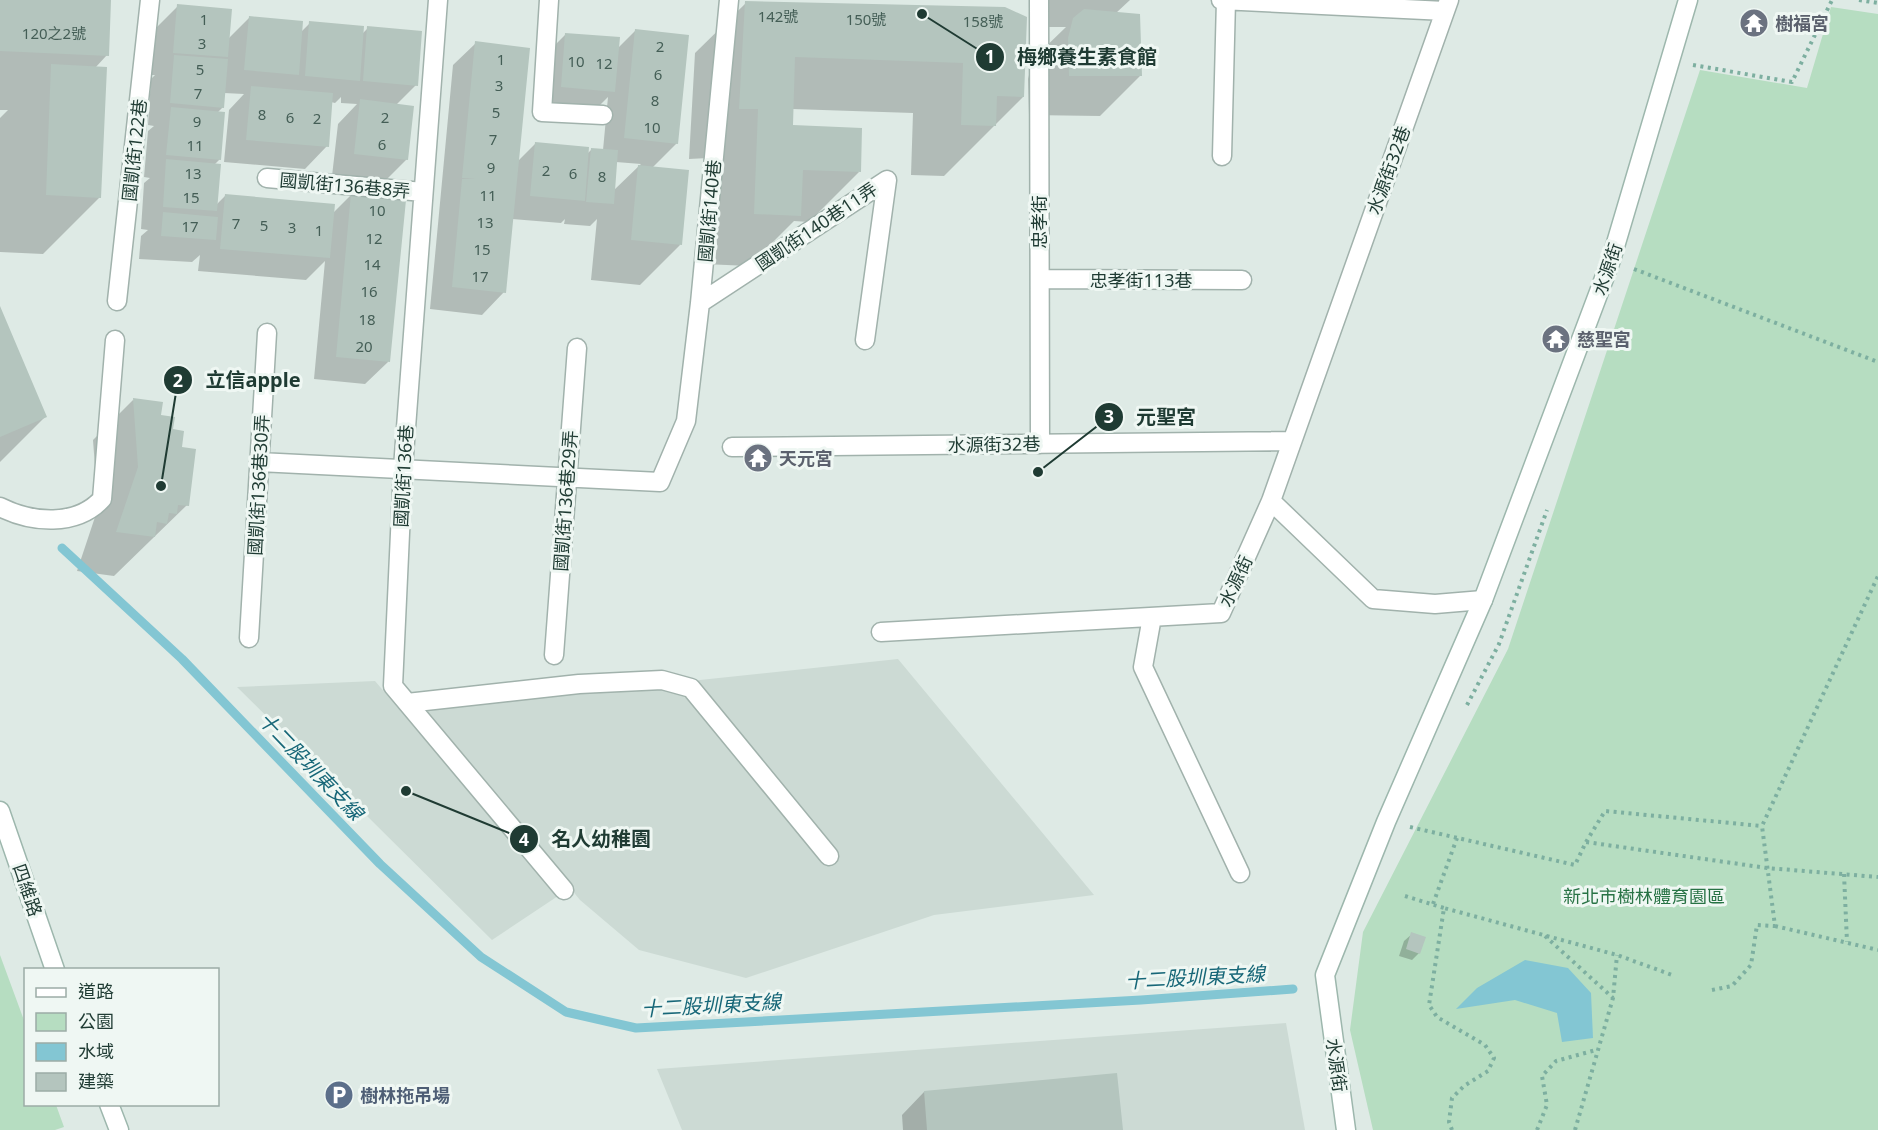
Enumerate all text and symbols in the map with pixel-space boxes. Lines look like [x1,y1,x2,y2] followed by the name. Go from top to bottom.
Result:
[758,6,798,26] house number: 142號
[1738,7,1770,39] temple icon: 樹福宮
[200,9,208,29] house number: 1
[846,9,886,29] house number: 150號
[963,11,1003,31] house number: 158號
[1775,11,1829,35] place label: 樹福宮
[22,23,86,43] house number: 120之2號
[198,33,206,53] house number: 3
[656,36,664,56] house number: 2
[975,38,1169,76] callout: 梅鄉養生素食館
[1017,43,1157,70] text: 梅鄉養生素食館
[985,44,995,68] text: 1
[497,49,505,69] house number: 1
[567,51,585,71] house number: 10
[595,53,613,73] house number: 12
[196,59,204,79] house number: 5
[654,64,662,84] house number: 6
[495,75,503,95] house number: 3
[194,83,202,103] house number: 7
[651,90,659,110] house number: 8
[117,98,151,202] street label: 國凱街122巷
[492,102,500,122] house number: 5
[258,104,266,124] house number: 8
[286,107,294,127] house number: 6
[381,107,389,127] house number: 2
[313,108,321,128] house number: 2
[193,111,201,131] house number: 9
[643,117,661,137] house number: 10
[1361,122,1415,218] street label: 水源街32巷
[489,129,497,149] house number: 7
[378,134,386,154] house number: 6
[186,135,204,155] house number: 11
[487,157,495,177] house number: 9
[693,159,725,263] street label: 國凱街140巷
[542,160,550,180] house number: 2
[184,163,202,183] house number: 13
[569,163,577,183] house number: 6
[598,166,606,186] house number: 8
[279,167,411,203] street label: 國凱街136巷8弄
[751,176,881,276] street label: 國凱街140巷11弄
[479,185,497,205] house number: 11
[182,187,200,207] house number: 15
[1027,195,1051,249] street label: 忠孝街
[368,200,386,220] house number: 10
[476,212,494,232] house number: 13
[232,213,240,233] house number: 7
[260,215,268,235] house number: 5
[181,216,199,236] house number: 17
[288,217,296,237] house number: 3
[315,220,323,240] house number: 1
[365,228,383,248] house number: 12
[473,239,491,259] house number: 15
[1587,240,1627,298] street label: 水源街
[363,254,381,274] house number: 14
[471,266,489,286] house number: 17
[1090,268,1192,292] street label: 忠孝街113巷
[360,281,378,301] house number: 16
[358,309,376,329] house number: 18
[1540,323,1572,355] temple icon: 慈聖宮
[1577,327,1631,351] place label: 慈聖宮
[355,336,373,356] house number: 20
[163,361,312,399] callout: 立信apple
[205,366,301,393] text: 立信apple
[173,368,183,392] text: 2
[1094,398,1208,436] callout: 元聖宮
[1136,403,1196,430] text: 元聖宮
[1104,404,1114,428] text: 3
[242,414,274,556] street label: 國凱街136巷30弄
[388,424,418,528] street label: 國凱街136巷
[548,430,582,572] street label: 國凱街136巷29弄
[948,431,1040,457] street label: 水源街32巷
[742,442,774,474] temple icon: 天元宮
[779,446,833,470] place label: 天元宮
[1213,551,1257,611] street label: 水源街
[253,706,371,827] water label: 十二股圳東支線
[509,820,663,858] callout: 名人幼稚園
[551,825,651,852] text: 名人幼稚園
[519,827,529,851] text: 4
[8,861,48,919] street label: 四維路
[1563,884,1725,908] park label: 新北市樹林體育園區
[1124,960,1268,994] water label: 十二股圳東支線
[24,968,219,1106] legend
[78,979,114,1003] text: 道路
[640,988,784,1022] water label: 十二股圳東支線
[78,1009,114,1033] text: 公園
[1321,1037,1353,1093] street label: 水源街
[78,1039,114,1063] text: 水域
[78,1069,114,1093] text: 建築
[323,1079,355,1111] parking icon: 樹林拖吊場
[360,1083,450,1107] place label: 樹林拖吊場

